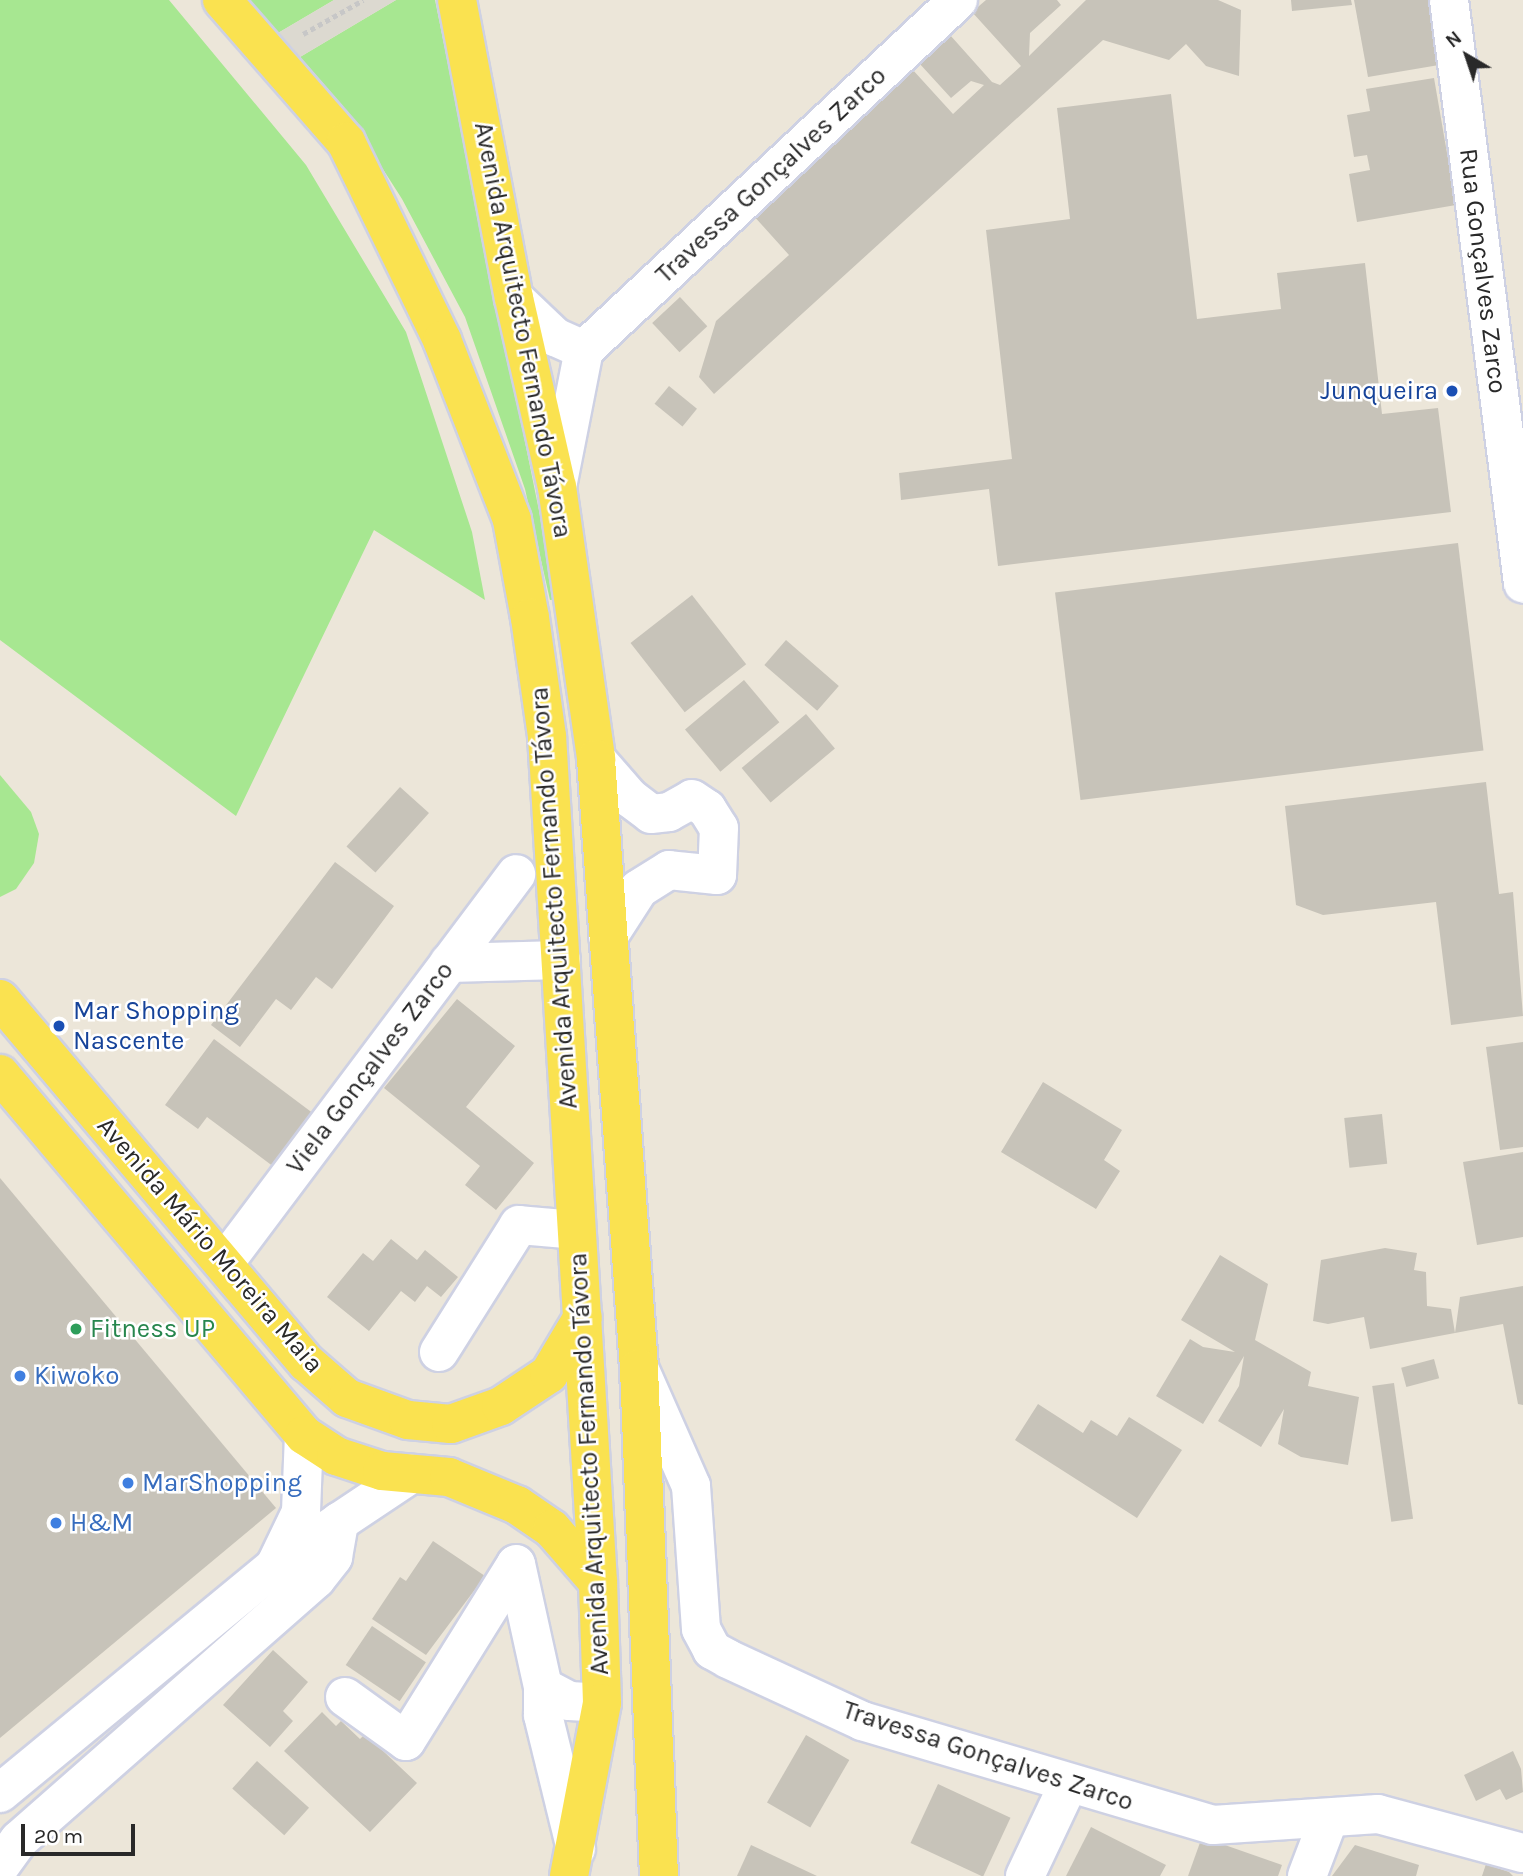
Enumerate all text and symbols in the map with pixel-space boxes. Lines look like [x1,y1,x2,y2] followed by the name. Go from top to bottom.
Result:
[1432,21,1502,91] north arrow
[1442,27,1466,53] text: N
[649,60,893,290] street label: Travessa Gonçalves Zarco
[467,119,579,541] street label: Avenida Arquitecto Fernando Távora
[1452,147,1514,395] street label: Rua Gonçalves Zarco
[1320,375,1438,407] place label: Junqueira
[1444,383,1460,399] marker: Junqueira
[524,686,584,1110] street label: Avenida Arquitecto Fernando Távora
[280,956,460,1180] street label: Viela Gonçalves Zarco
[73,995,239,1056] place label: Mar Shopping Nascente
[51,1018,67,1034] marker: Mar Shopping Nascente
[90,1111,330,1379] street label: Avenida Mário Moreira Maia
[562,1252,616,1676] street label: Avenida Arquitecto Fernando Távora
[90,1313,215,1345] place label: Fitness UP
[68,1321,84,1337] marker: Fitness UP
[34,1360,119,1392] place label: Kiwoko
[12,1368,28,1384] marker: Kiwoko
[142,1467,302,1499] place label: MarShopping
[120,1475,136,1491] marker: MarShopping
[70,1507,133,1539] place label: H&M
[48,1515,64,1531] marker: H&M
[839,1694,1137,1818] street label: Travessa Gonçalves Zarco
[24,1810,138,1854] scale bar
[34,1824,83,1848] text: 20 m

